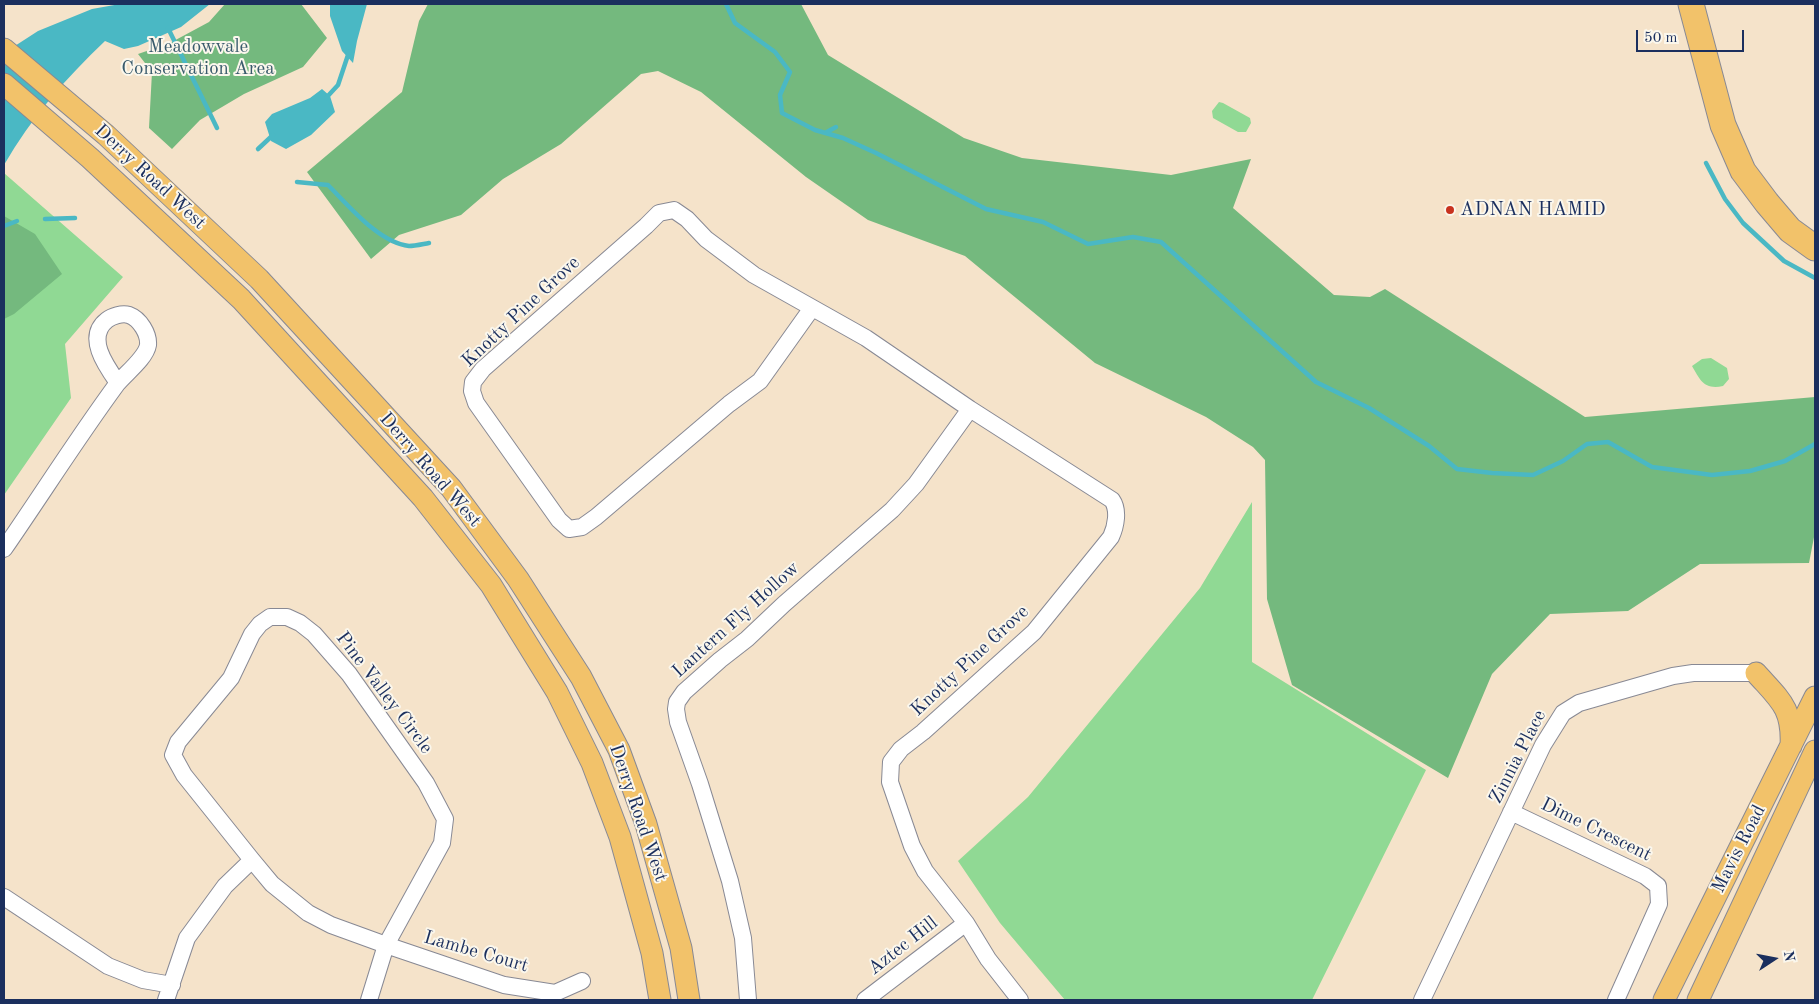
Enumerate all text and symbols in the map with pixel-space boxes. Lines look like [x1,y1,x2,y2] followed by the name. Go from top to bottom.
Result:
[1639,20,1746,52] scale bar
[1644,31,1678,46] text: 50 m
[121,36,275,80] park label: Meadowvale Conservation Area
[89,119,211,235] street label: Derry Road West
[1460,199,1606,221] place label: ADNAN HAMID
[1444,204,1456,216] marker: ADNAN HAMID
[457,251,585,373] street label: Knotty Pine Grove
[374,408,486,532] street label: Derry Road West
[668,557,804,683] street label: Lantern Fly Hollow
[906,600,1034,722] street label: Knotty Pine Grove
[331,627,437,759] street label: Pine Valley Circle
[1485,706,1551,808] street label: Zinnia Place
[604,741,672,885] street label: Derry Road West
[1537,793,1655,867] street label: Dime Crescent
[1707,801,1771,897] street label: Mavis Road
[864,912,942,980] street label: Aztec Hill
[421,926,531,978] street label: Lambe Court
[1749,934,1799,984] north arrow
[1781,950,1797,963] text: N

